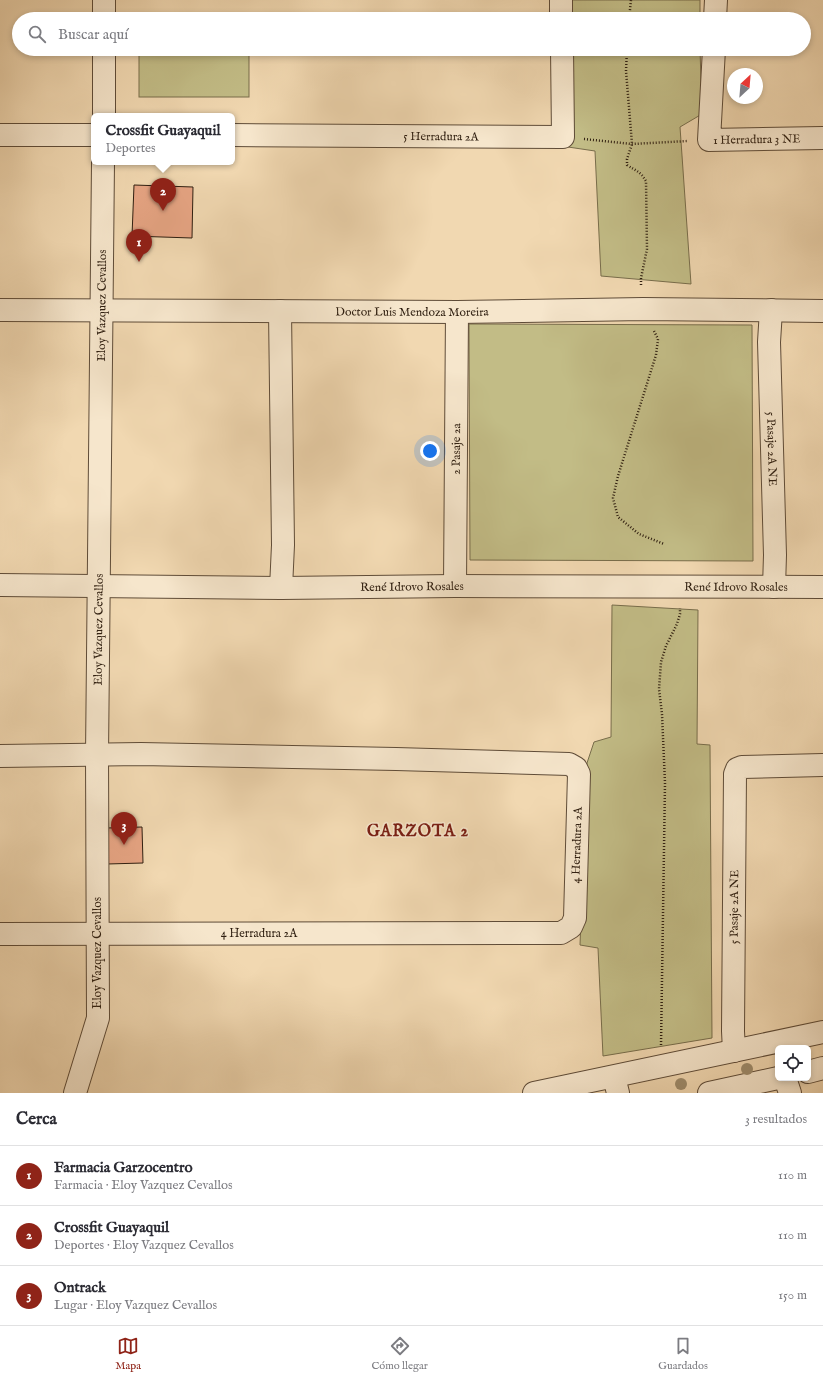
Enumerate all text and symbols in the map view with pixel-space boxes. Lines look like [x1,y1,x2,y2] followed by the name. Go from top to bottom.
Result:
[12,12,811,56] search box
[26,23,48,45] icon: search
[58,25,128,44] text: Buscar aquí
[727,68,763,104] north arrow
[91,113,235,165] popup
[105,121,221,140] text: Crossfit Guayaquil
[403,129,480,144] street label: 5 Herradura 2A
[713,131,801,147] street label: 1 Herradura 3 NE
[105,140,156,157] text: Deportes
[150,178,176,211] pin: 2
[126,229,152,262] pin: 1
[93,249,110,362] street label: Eloy Vazquez Cevallos
[335,304,490,320] street label: Doctor Luis Mendoza Moreira
[763,411,781,486] street label: 5 Pasaje 2A NE
[448,422,464,475] street label: 2 Pasaje 2a
[420,441,440,461] your location
[90,573,107,686] street label: Eloy Vazquez Cevallos
[360,578,464,595] street label: René Idrovo Rosales
[684,579,788,594] street label: René Idrovo Rosales
[568,806,586,884] street label: 4 Herradura 2A
[111,812,137,845] pin: 3
[367,822,469,842] district label: GARZOTA 2
[726,870,742,944] street label: 5 Pasaje 2A NE
[90,897,106,1009] street label: Eloy Vazquez Cevallos
[221,926,298,941] street label: 4 Herradura 2A
[775,1045,811,1081] map controls
[775,1045,811,1081] button: locate
[16,1109,57,1130] text: Cerca
[745,1111,807,1128] text: 3 resultados
[54,1158,193,1177] text: Farmacia Garzocentro
[27,1167,31,1184] text: 1
[778,1167,807,1184] text: 110 m
[54,1177,233,1194] text: Farmacia · Eloy Vazquez Cevallos
[54,1218,169,1237] text: Crossfit Guayaquil
[26,1227,32,1244] text: 2
[778,1227,807,1244] text: 110 m
[54,1237,234,1254] text: Deportes · Eloy Vazquez Cevallos
[54,1278,106,1297] text: Ontrack
[27,1287,31,1304] text: 3
[778,1287,807,1304] text: 150 m
[54,1297,217,1314] text: Lugar · Eloy Vazquez Cevallos
[115,1335,141,1373] tab: Mapa
[371,1335,428,1373] tab: Cómo llegar
[658,1335,708,1373] tab: Guardados

